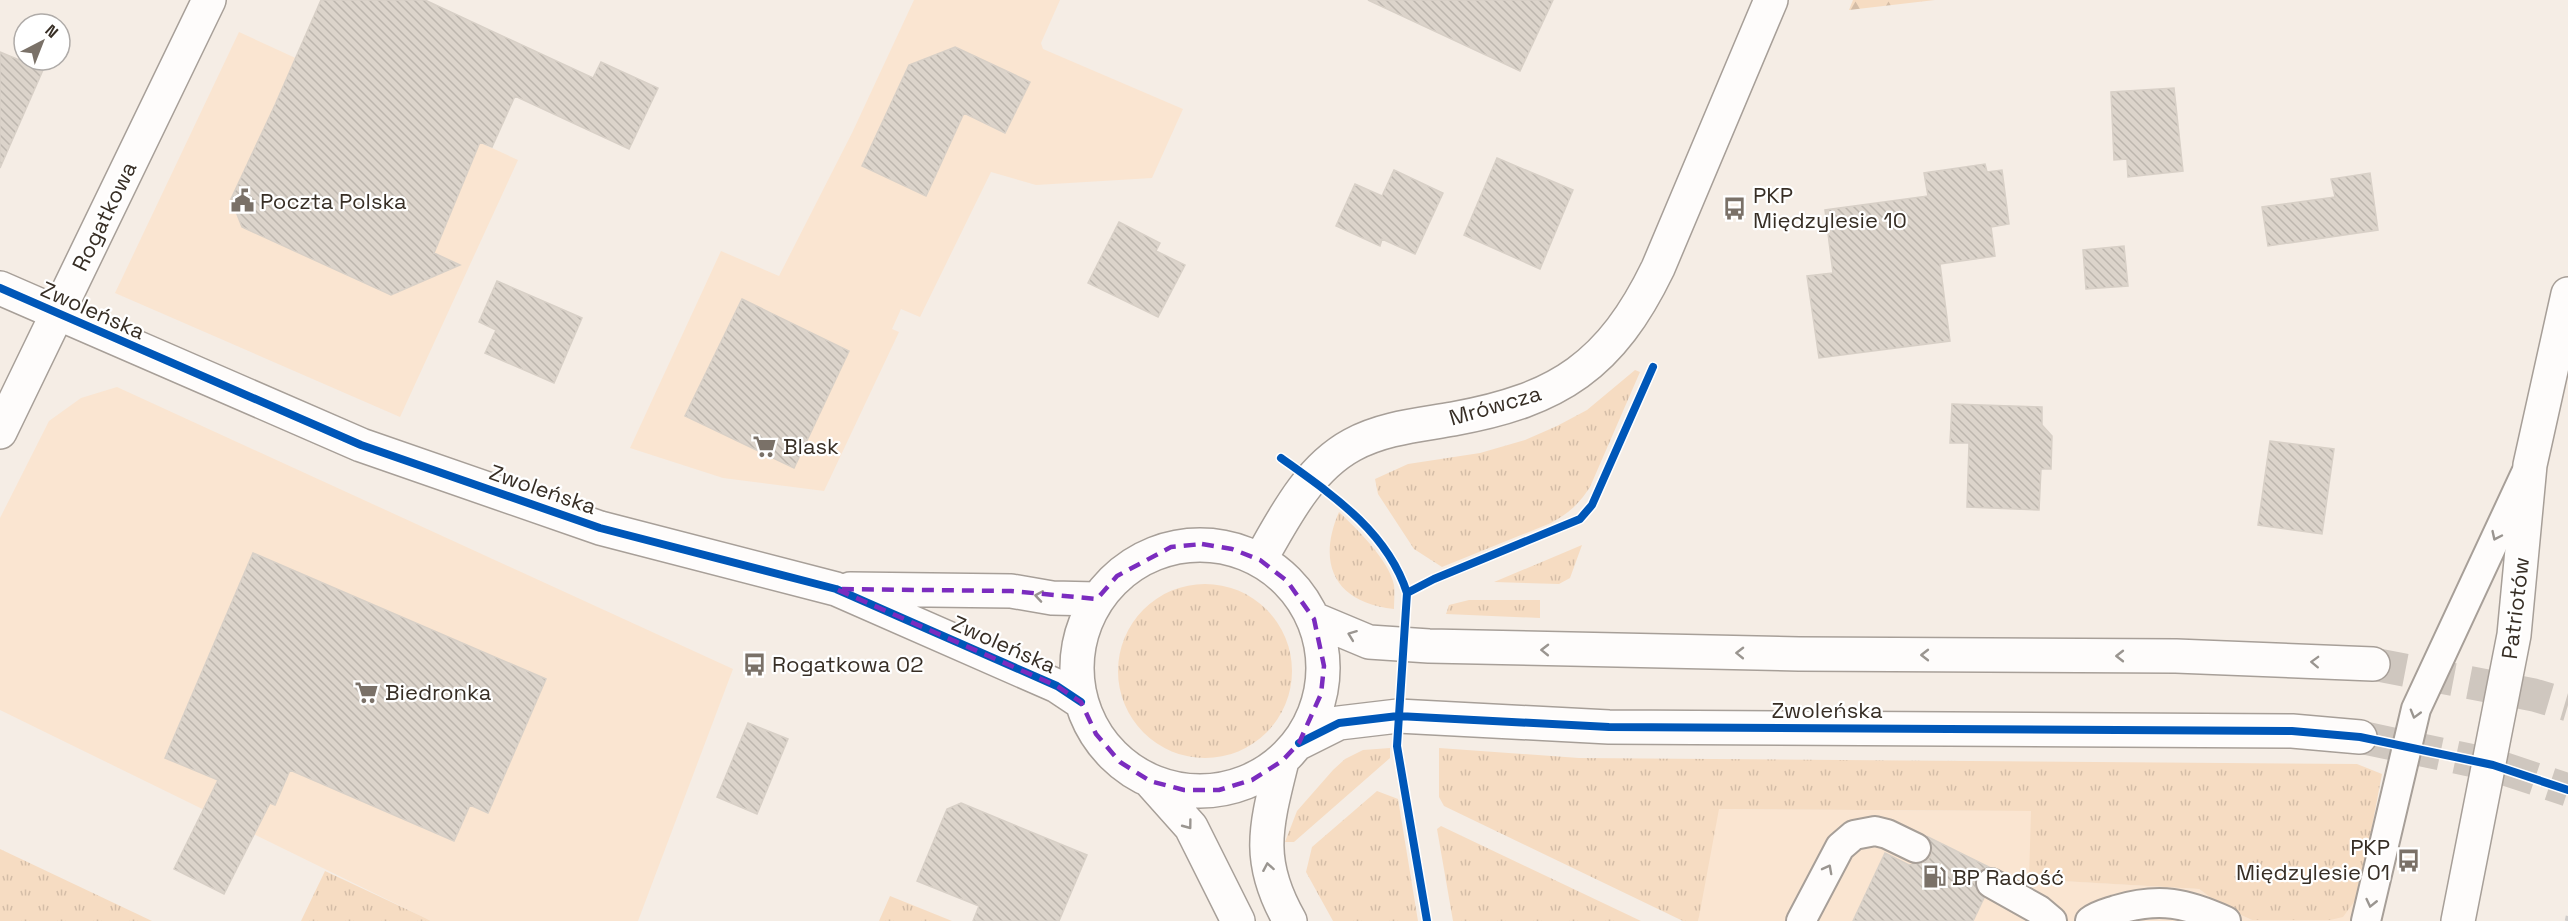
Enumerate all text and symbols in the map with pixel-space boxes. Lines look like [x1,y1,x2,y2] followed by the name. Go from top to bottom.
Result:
[12,12,72,72] north arrow
[41,20,63,43] text: N
[65,156,143,275] street label: Rogatkowa
[1753,181,1907,234] place label: PKP Międzylesie 10
[260,187,407,215] place label: Poczta Polska
[229,188,255,214] public building icon: Poczta Polska
[1722,195,1748,221] bus stop icon: PKP Międzylesie 10
[37,275,150,346] street label: Zwoleńska
[1446,378,1545,431] street label: Mrówcza
[783,432,839,460] place label: Blask
[752,433,778,459] supermarket icon: Blask
[486,458,600,520] street label: Zwoleńska
[2492,530,2504,541] one-way arrow
[2495,555,2535,661] street label: Patriotów
[1034,590,1043,602] one-way arrow
[948,609,1061,680] street label: Zwoleńska
[1347,630,1358,642] one-way arrow
[1541,643,1550,656] one-way arrow
[1736,647,1745,659] one-way arrow
[1920,649,1929,661] one-way arrow
[772,650,923,678] place label: Rogatkowa 02
[2115,650,2124,662] one-way arrow
[741,651,767,677] bus stop icon: Rogatkowa 02
[2310,655,2319,668] one-way arrow
[385,678,492,706] place label: Biedronka
[354,679,380,705] supermarket icon: Biedronka
[1771,696,1883,724] street label: Zwoleńska
[2410,708,2422,719] one-way arrow
[1181,818,1192,829] one-way arrow
[2236,833,2390,886] place label: PKP Międzylesie 01
[2395,847,2421,873] bus stop icon: PKP Międzylesie 01
[1263,862,1275,872] one-way arrow
[1952,863,2064,891] place label: BP Radość
[1921,864,1947,890] fuel station icon: BP Radość
[1821,865,1832,875] one-way arrow
[2365,898,2378,908] one-way arrow

